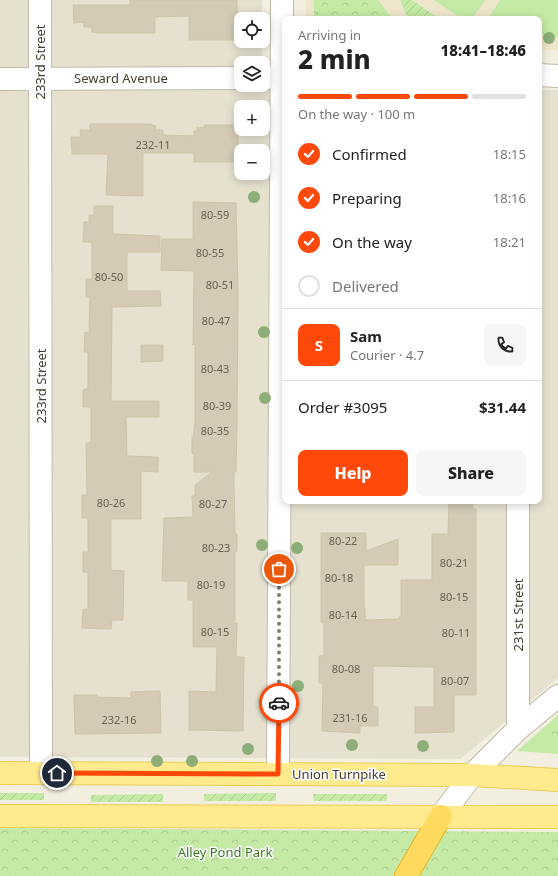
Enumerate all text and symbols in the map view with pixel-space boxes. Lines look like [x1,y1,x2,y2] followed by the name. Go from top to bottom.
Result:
[234,12,270,180] map controls
[234,12,270,48] button: locate
[31,24,49,100] street label: 233rd Street
[298,26,361,44] text: Arriving in
[441,40,526,60] text: 18:41–18:46
[298,41,371,77] text: 2 min
[234,56,270,92] button: layers
[74,69,168,87] street label: Seward Avenue
[234,100,270,136] button: +
[298,105,415,123] text: On the way · 100 m
[135,137,171,152] house number: 232-11
[298,143,320,165] icon: check
[234,144,270,180] button: −
[332,144,407,164] text: Confirmed
[493,145,526,163] text: 18:15
[298,187,320,209] icon: check
[332,188,402,208] text: Preparing
[493,189,526,207] text: 18:16
[201,207,229,222] house number: 80-59
[298,231,320,253] icon: check
[332,232,412,252] text: On the way
[493,233,526,251] text: 18:21
[196,245,224,260] house number: 80-55
[95,269,123,284] house number: 80-50
[332,276,399,296] text: Delivered
[206,277,234,292] house number: 80-51
[202,313,230,328] house number: 80-47
[484,324,526,366] button: phone
[350,326,382,346] text: Sam
[315,335,323,355] text: S
[350,346,424,364] text: Courier · 4.7
[32,348,50,424] street label: 233rd Street
[201,361,229,376] house number: 80-43
[298,397,387,417] text: Order #3095
[479,397,526,417] text: $31.44
[203,398,231,413] house number: 80-39
[201,423,229,438] house number: 80-35
[298,450,408,496] button: Help
[416,450,526,496] button: Share
[97,495,125,510] house number: 80-26
[199,496,227,511] house number: 80-27
[329,533,357,548] house number: 80-22
[202,540,230,555] house number: 80-23
[262,552,296,586] pin
[440,555,468,570] house number: 80-21
[268,558,290,580] icon: bag
[325,570,353,585] house number: 80-18
[197,577,225,592] house number: 80-19
[509,578,527,651] street label: 231st Street
[440,589,468,604] house number: 80-15
[329,607,358,622] house number: 80-14
[201,624,229,639] house number: 80-15
[442,625,470,640] house number: 80-11
[332,661,360,676] house number: 80-08
[441,673,469,688] house number: 80-07
[259,683,299,723] courier
[268,692,290,714] icon: car
[332,710,368,725] house number: 231-16
[101,712,137,727] house number: 232-16
[40,756,74,790] pin
[46,762,68,784] icon: home
[292,765,386,783] street label: Union Turnpike
[178,843,272,861] park label: Alley Pond Park

